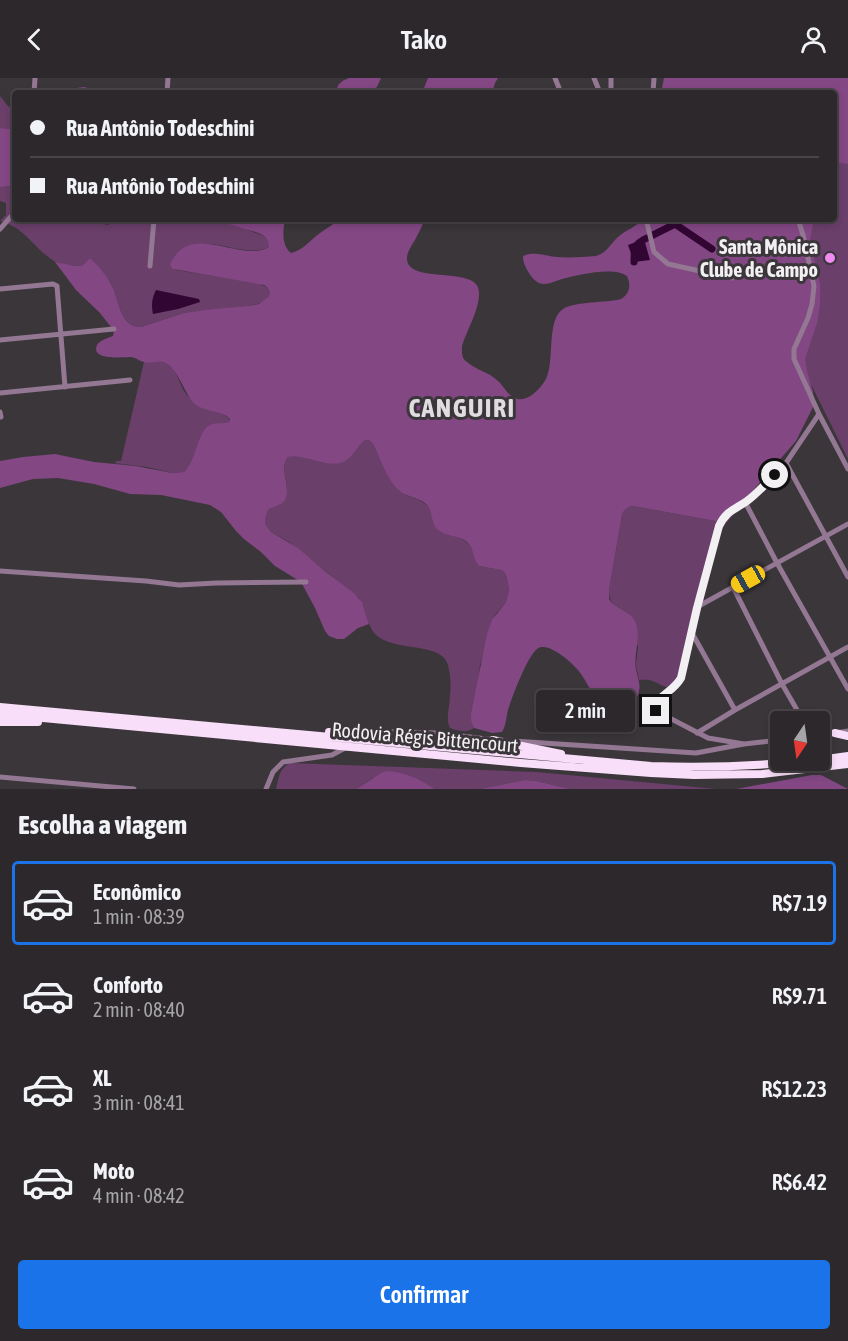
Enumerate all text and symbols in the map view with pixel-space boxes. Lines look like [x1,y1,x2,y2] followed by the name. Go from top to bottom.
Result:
[18,23,51,56] icon: back
[797,23,830,56] icon: person
[401,24,447,55] text: Tako
[66,115,254,141] text: Rua Antônio Todeschini
[66,173,254,199] text: Rua Antônio Todeschini
[700,235,818,281] place label: Santa Mônica Clube de Campo
[823,251,837,265] marker: Santa Mônica Clube de Campo
[408,393,516,423] district label: CANGUIRI
[761,461,788,488] route start
[728,562,768,596] car
[536,690,635,732] callout: 2 min
[642,697,669,724] route end
[565,699,606,722] text: 2 min
[770,711,830,771] north arrow
[770,711,830,771] map controls
[331,717,519,757] street label: Rodovia Régis Bittencourt
[18,809,187,840] text: Escolha a viagem
[21,876,75,930] icon: car
[93,879,181,905] text: Econômico
[772,890,827,916] text: R$7.19
[93,905,185,928] text: 1 min · 08:39
[21,969,75,1023] icon: car
[93,972,163,998] text: Conforto
[772,983,827,1009] text: R$9.71
[93,998,185,1021] text: 2 min · 08:40
[21,1062,75,1116] icon: car
[93,1065,111,1091] text: XL
[761,1076,827,1102] text: R$12.23
[93,1091,185,1114] text: 3 min · 08:41
[21,1155,75,1209] icon: car
[93,1158,135,1184] text: Moto
[772,1169,827,1195] text: R$6.42
[93,1184,185,1207] text: 4 min · 08:42
[18,1260,830,1329] button: Confirmar

